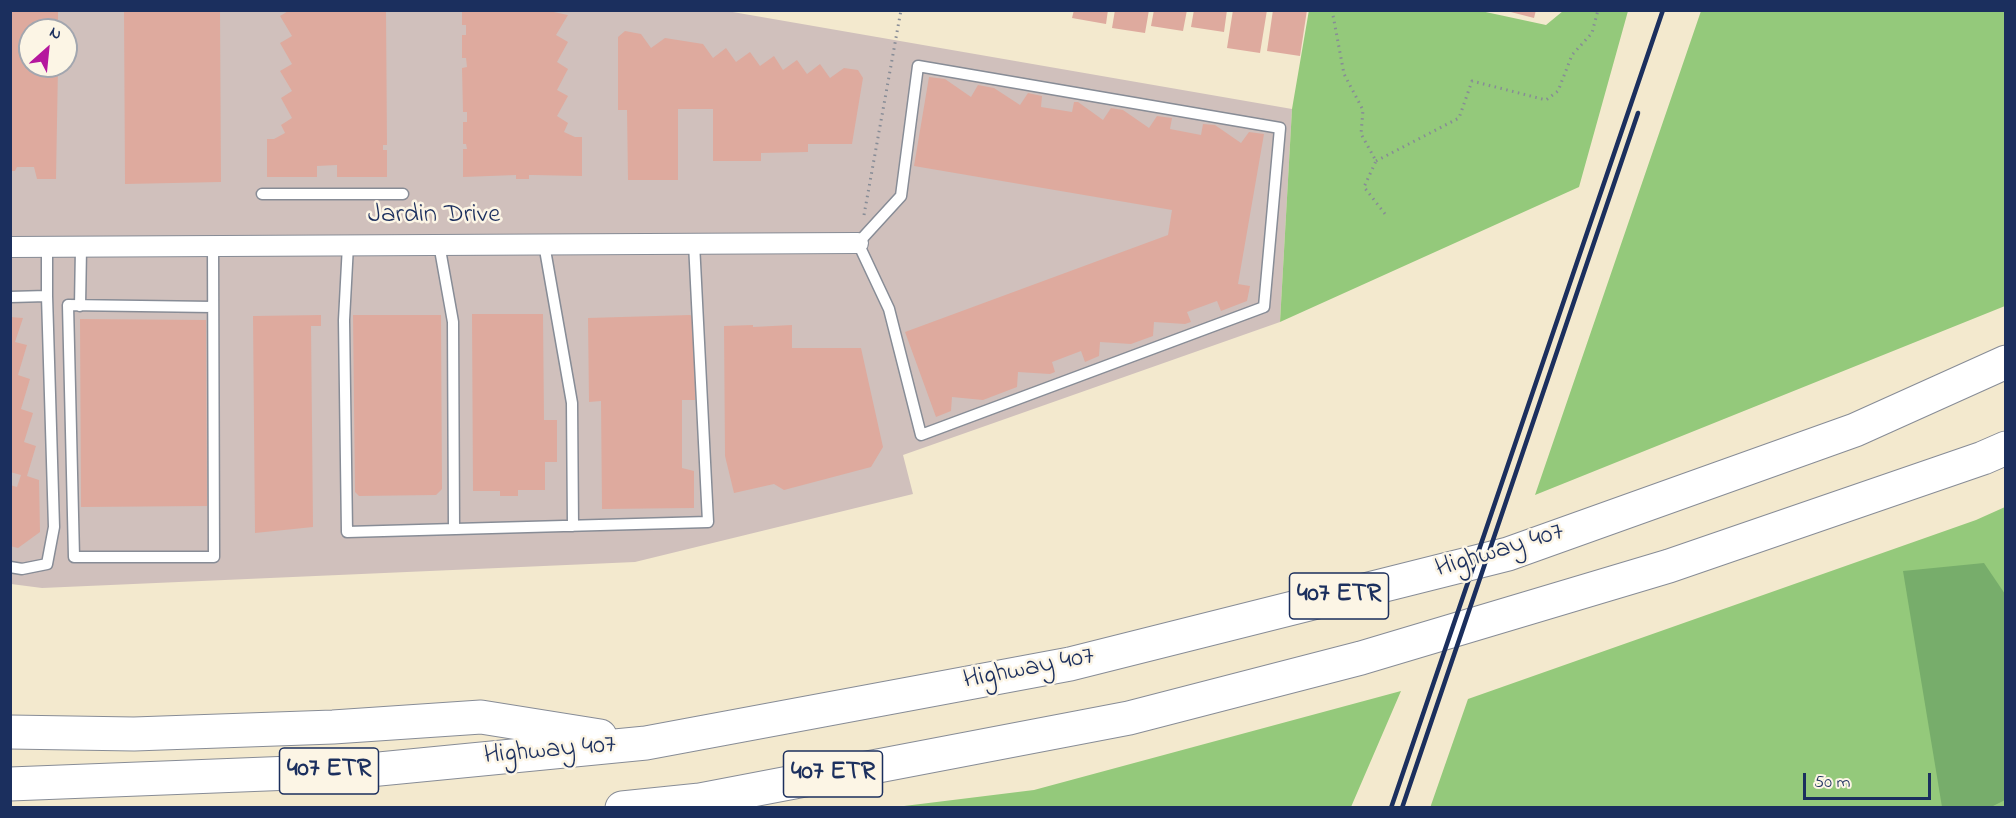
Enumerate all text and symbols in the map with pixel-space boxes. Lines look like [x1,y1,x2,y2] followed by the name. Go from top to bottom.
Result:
[18,18,78,78] north arrow
[45,21,66,47] text: N
[368,201,500,233] street label: Jardin Drive
[1432,517,1568,587] street label: Highway 407
[1290,573,1388,619] road number: 407 ETR
[961,641,1097,699] street label: Highway 407
[483,730,617,774] street label: Highway 407
[280,748,378,794] road number: 407 ETR
[784,751,882,797] road number: 407 ETR
[1806,761,1934,799] scale bar
[1814,770,1851,796] text: 50 m

